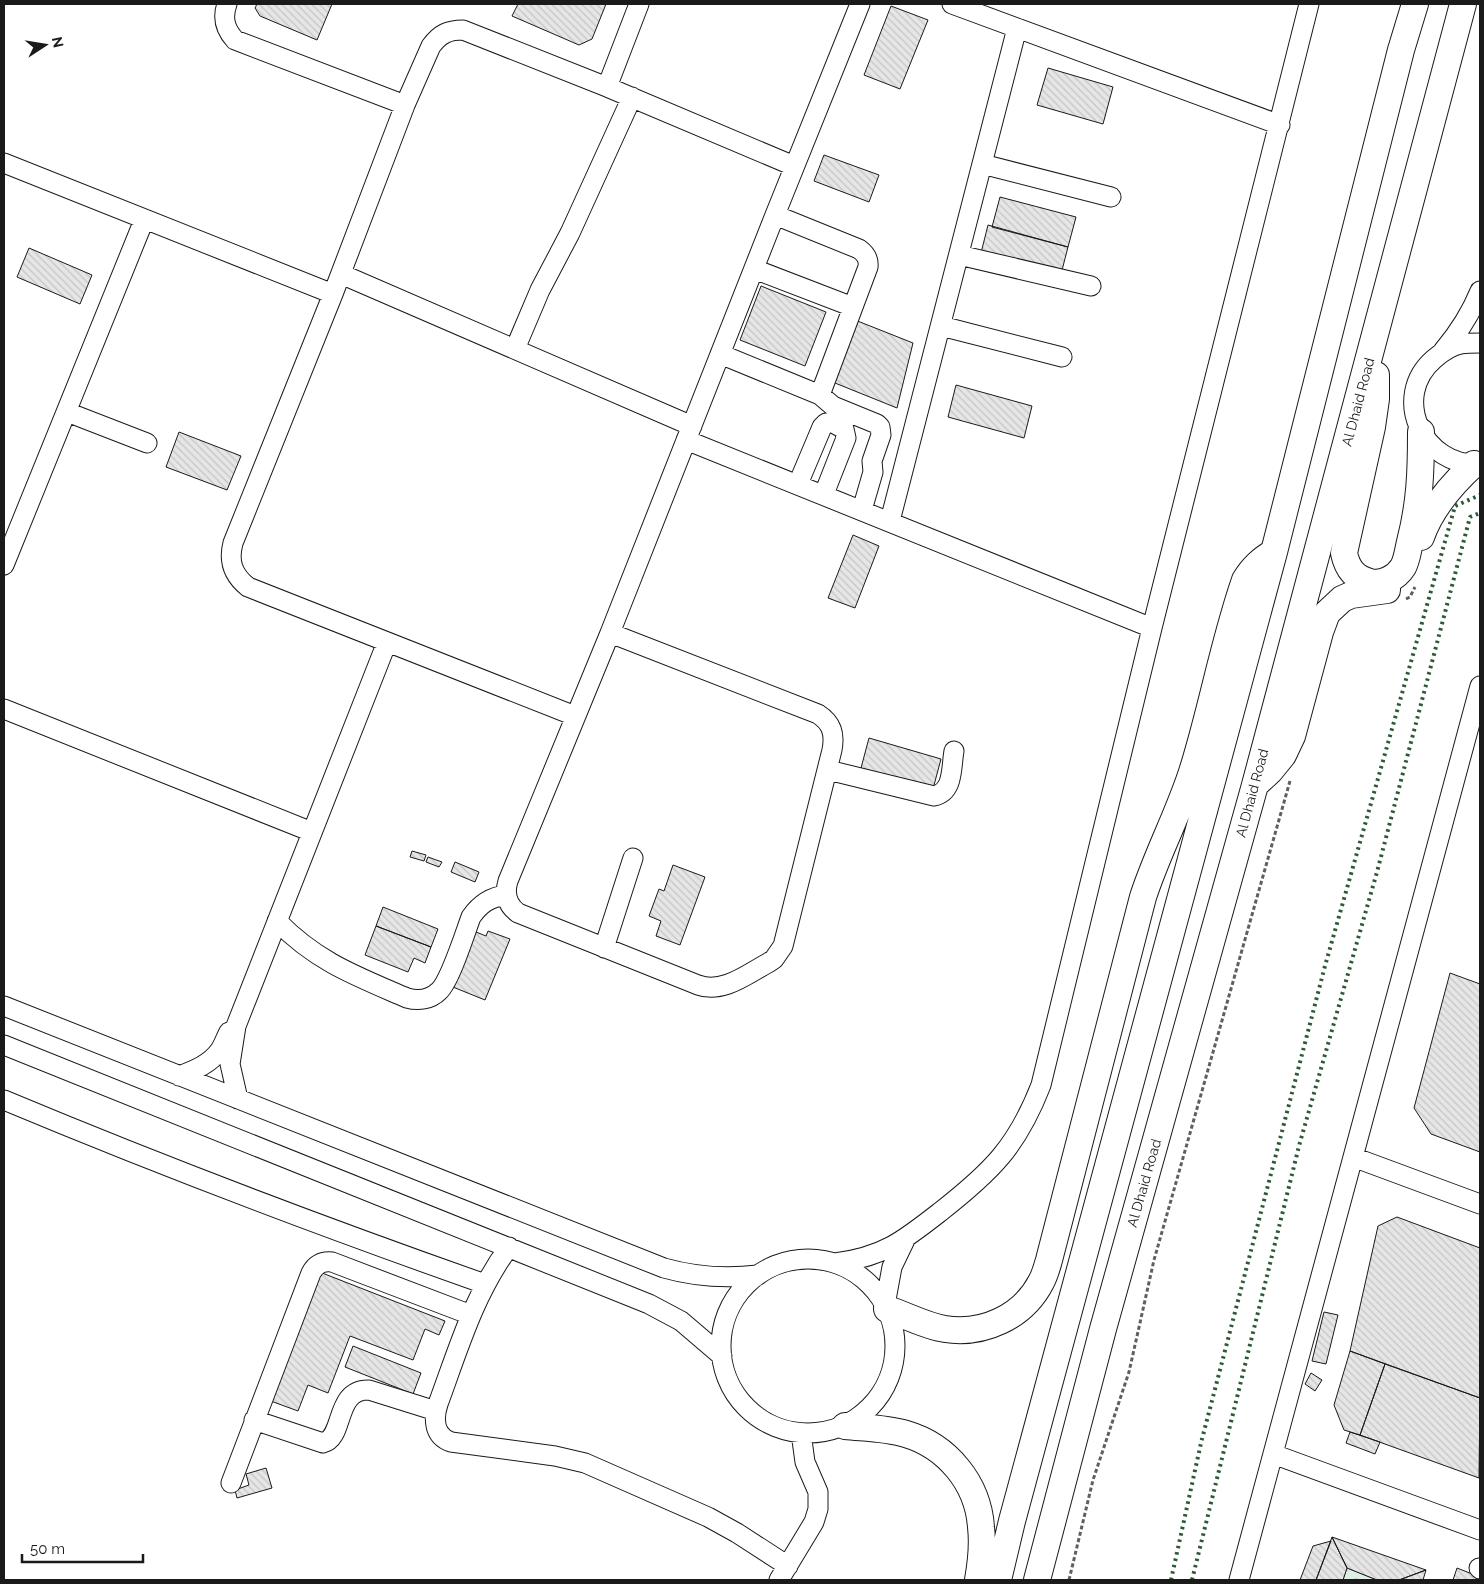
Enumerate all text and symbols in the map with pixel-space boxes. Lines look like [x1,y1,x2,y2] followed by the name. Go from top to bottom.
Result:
[20,20,70,70] north arrow
[49,35,67,49] text: N
[1338,356,1378,448] street label: Al Dhaid Road
[1232,747,1272,839] street label: Al Dhaid Road
[1124,1137,1164,1229] street label: Al Dhaid Road
[22,1532,144,1564] scale bar
[30,1540,65,1558] text: 50 m

